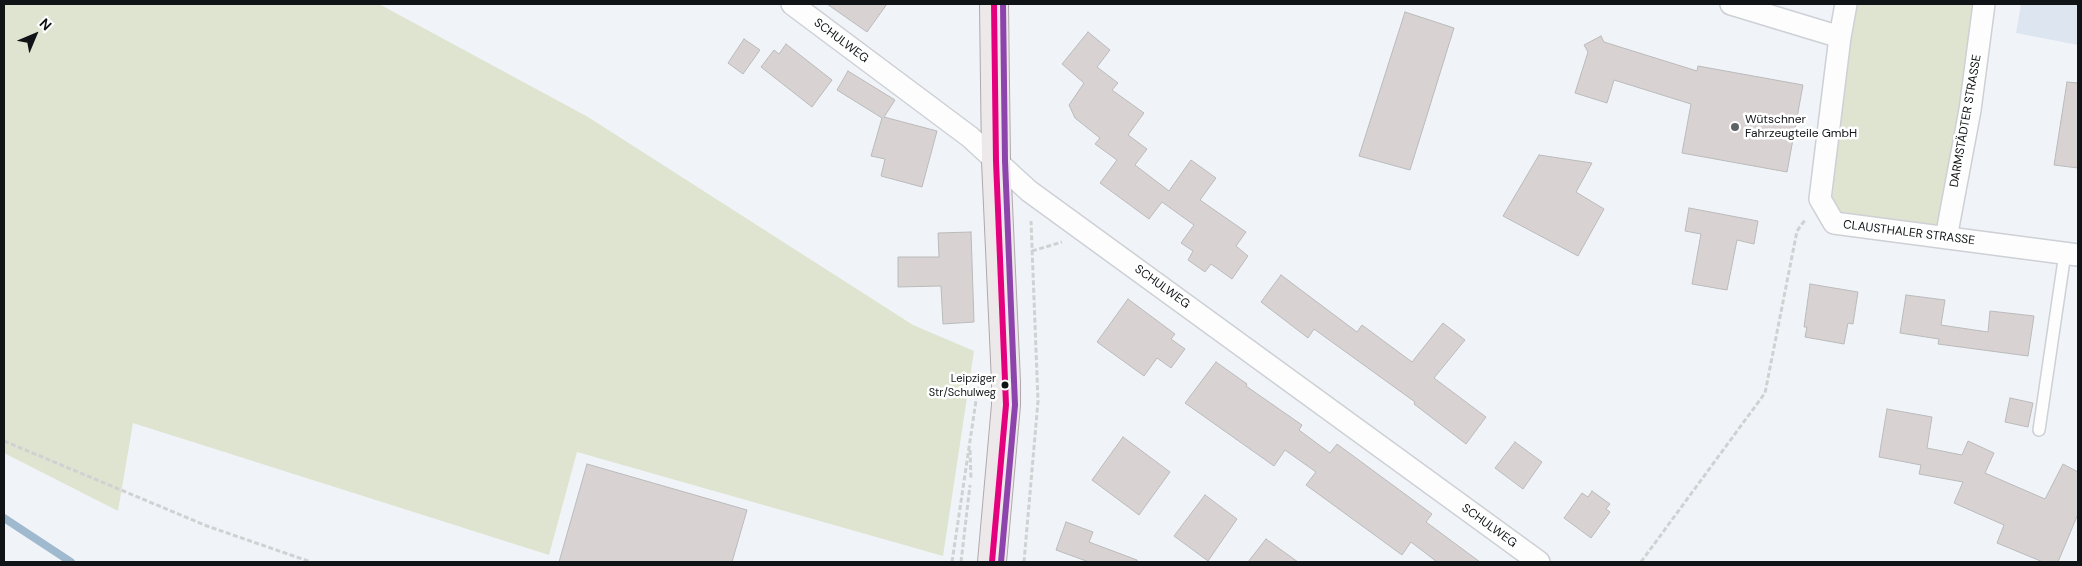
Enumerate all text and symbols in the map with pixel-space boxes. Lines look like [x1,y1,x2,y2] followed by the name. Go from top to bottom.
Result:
[10,10,60,60] north arrow
[36,14,56,34] text: N
[811,16,871,66] street label: SCHULWEG
[1947,54,1985,188] street label: DARMSTÄDTER STRASSE
[1745,113,1857,141] place label: Wütschner Fahrzeugteile GmbH
[1729,121,1741,133] marker: Wütschner Fahrzeugteile GmbH
[1842,218,1976,248] street label: CLAUSTHALER STRASSE
[1132,262,1192,312] street label: SCHULWEG
[929,372,996,398] place label: Leipziger Str/Schulweg
[1000,380,1010,390] marker: Leipziger Str/Schulweg
[1459,501,1519,551] street label: SCHULWEG

